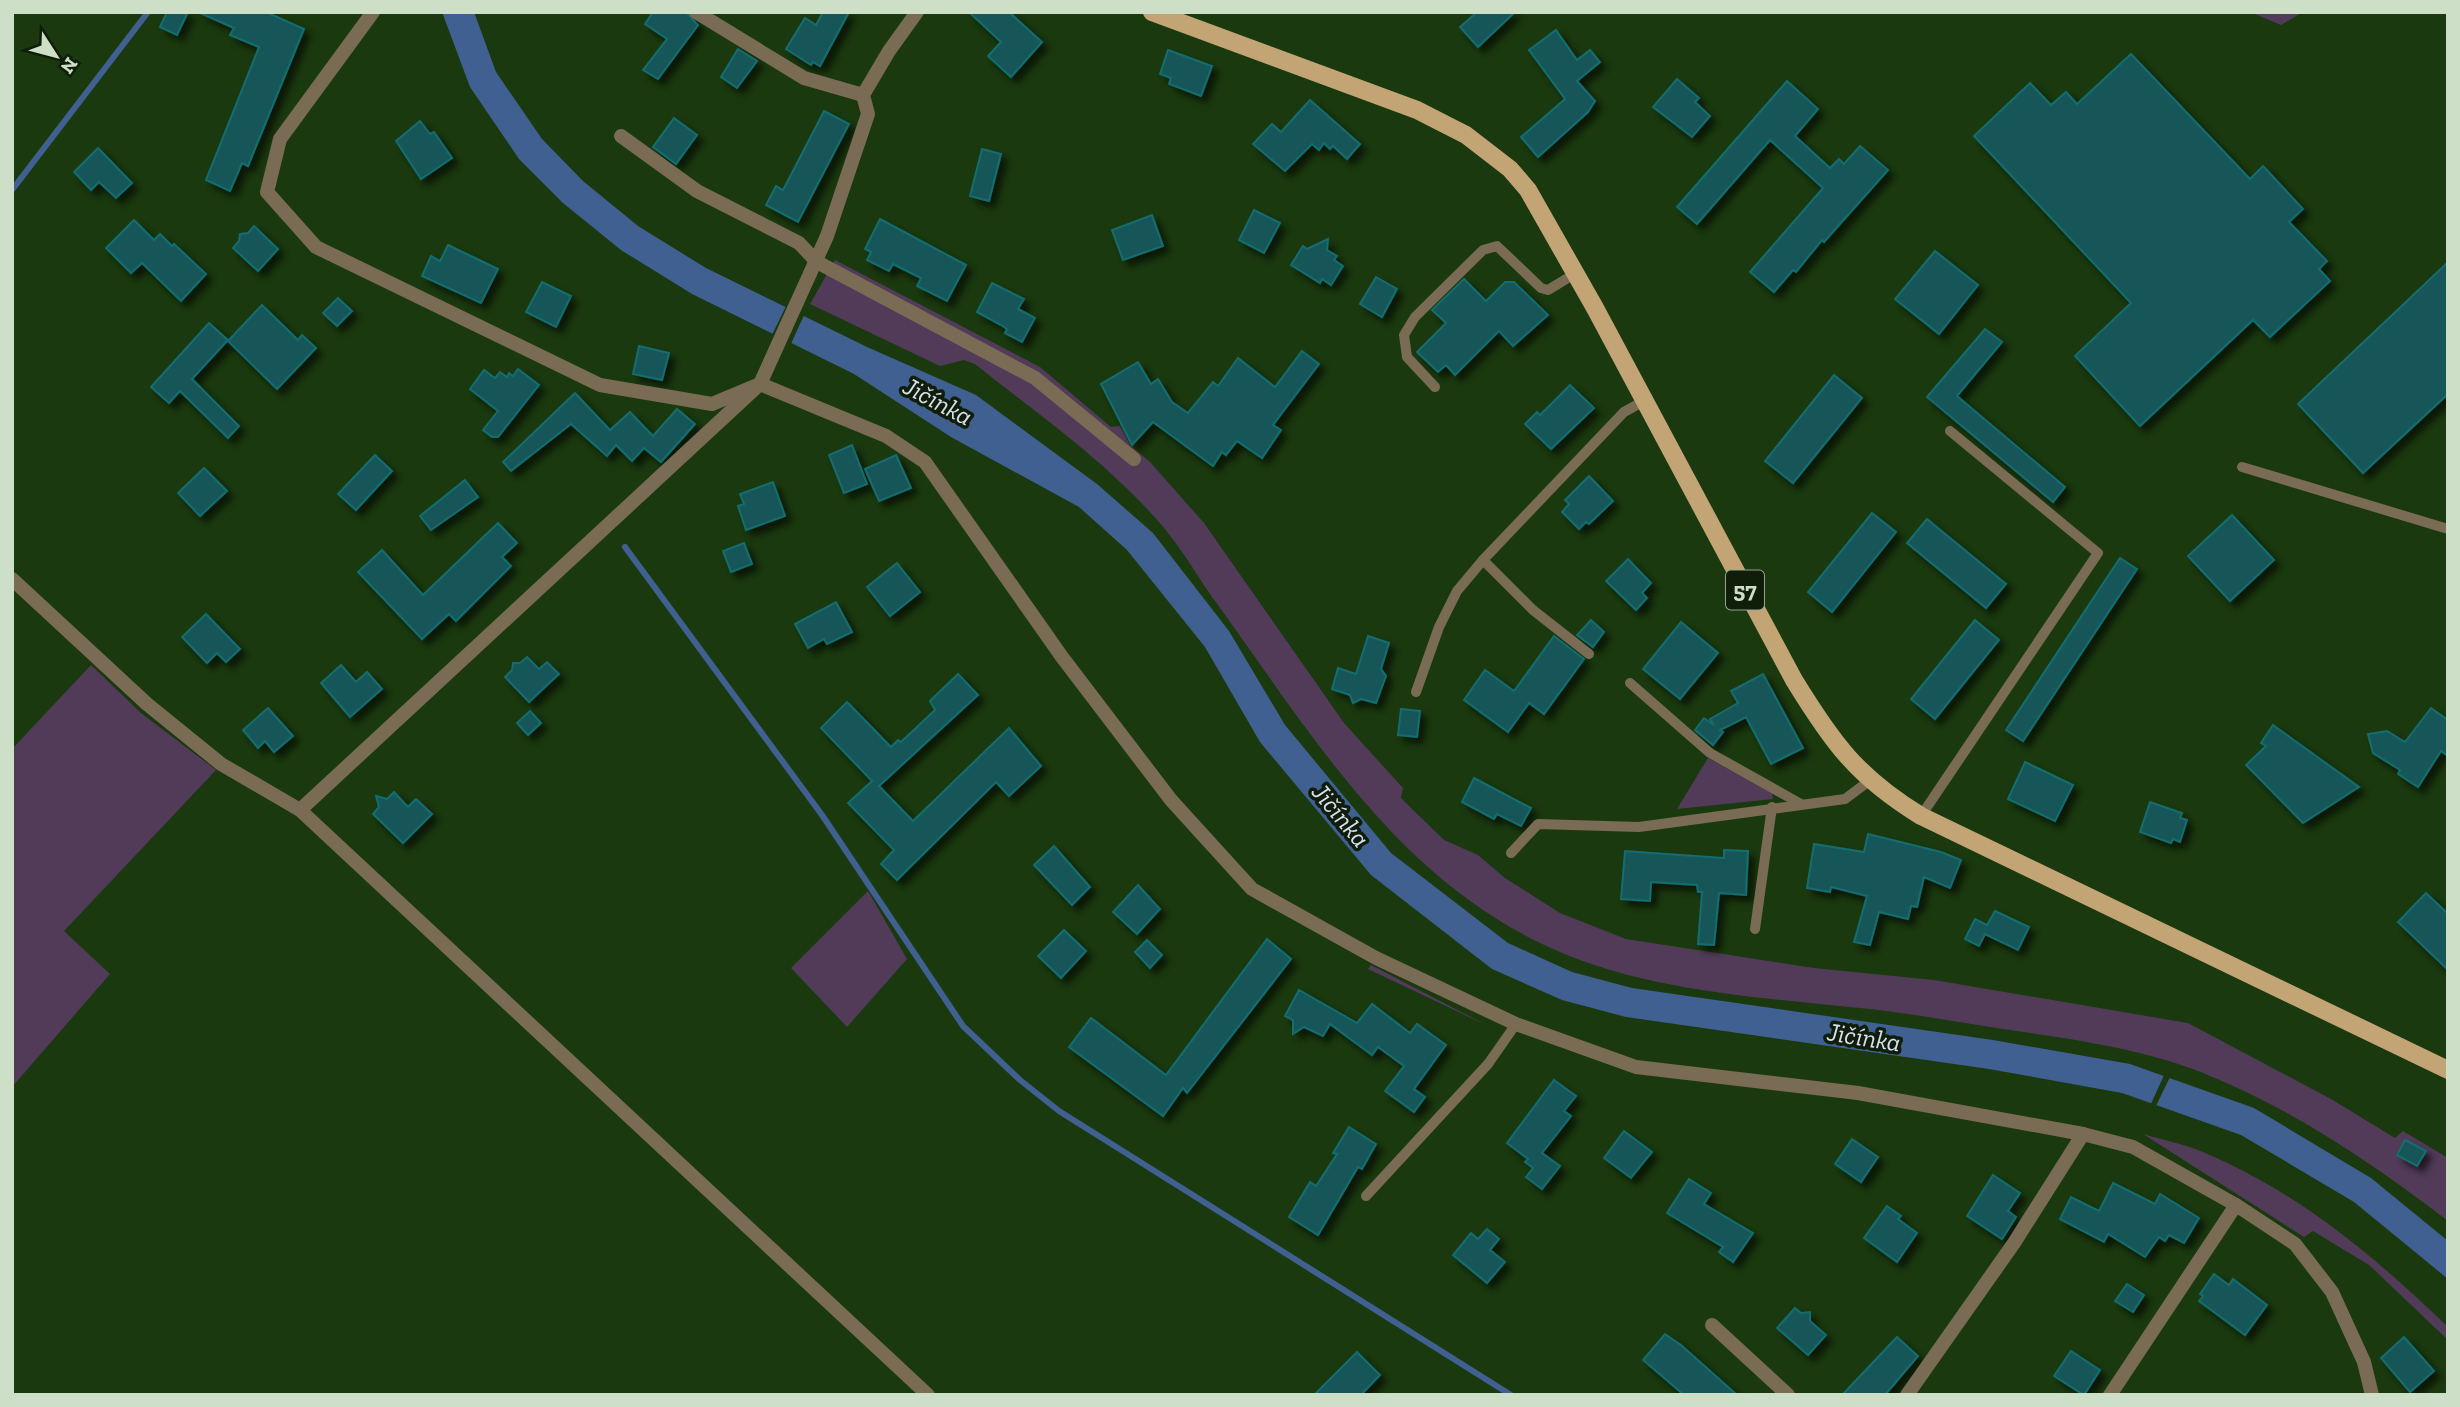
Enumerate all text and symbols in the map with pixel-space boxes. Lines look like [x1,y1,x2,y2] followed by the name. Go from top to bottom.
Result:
[21,21,91,91] north arrow
[56,53,83,78] text: N
[897,369,978,432] water label: Jičínka
[1726,570,1764,610] road number: 57
[1304,776,1377,854] water label: Jičínka
[1824,1015,1903,1059] water label: Jičínka

